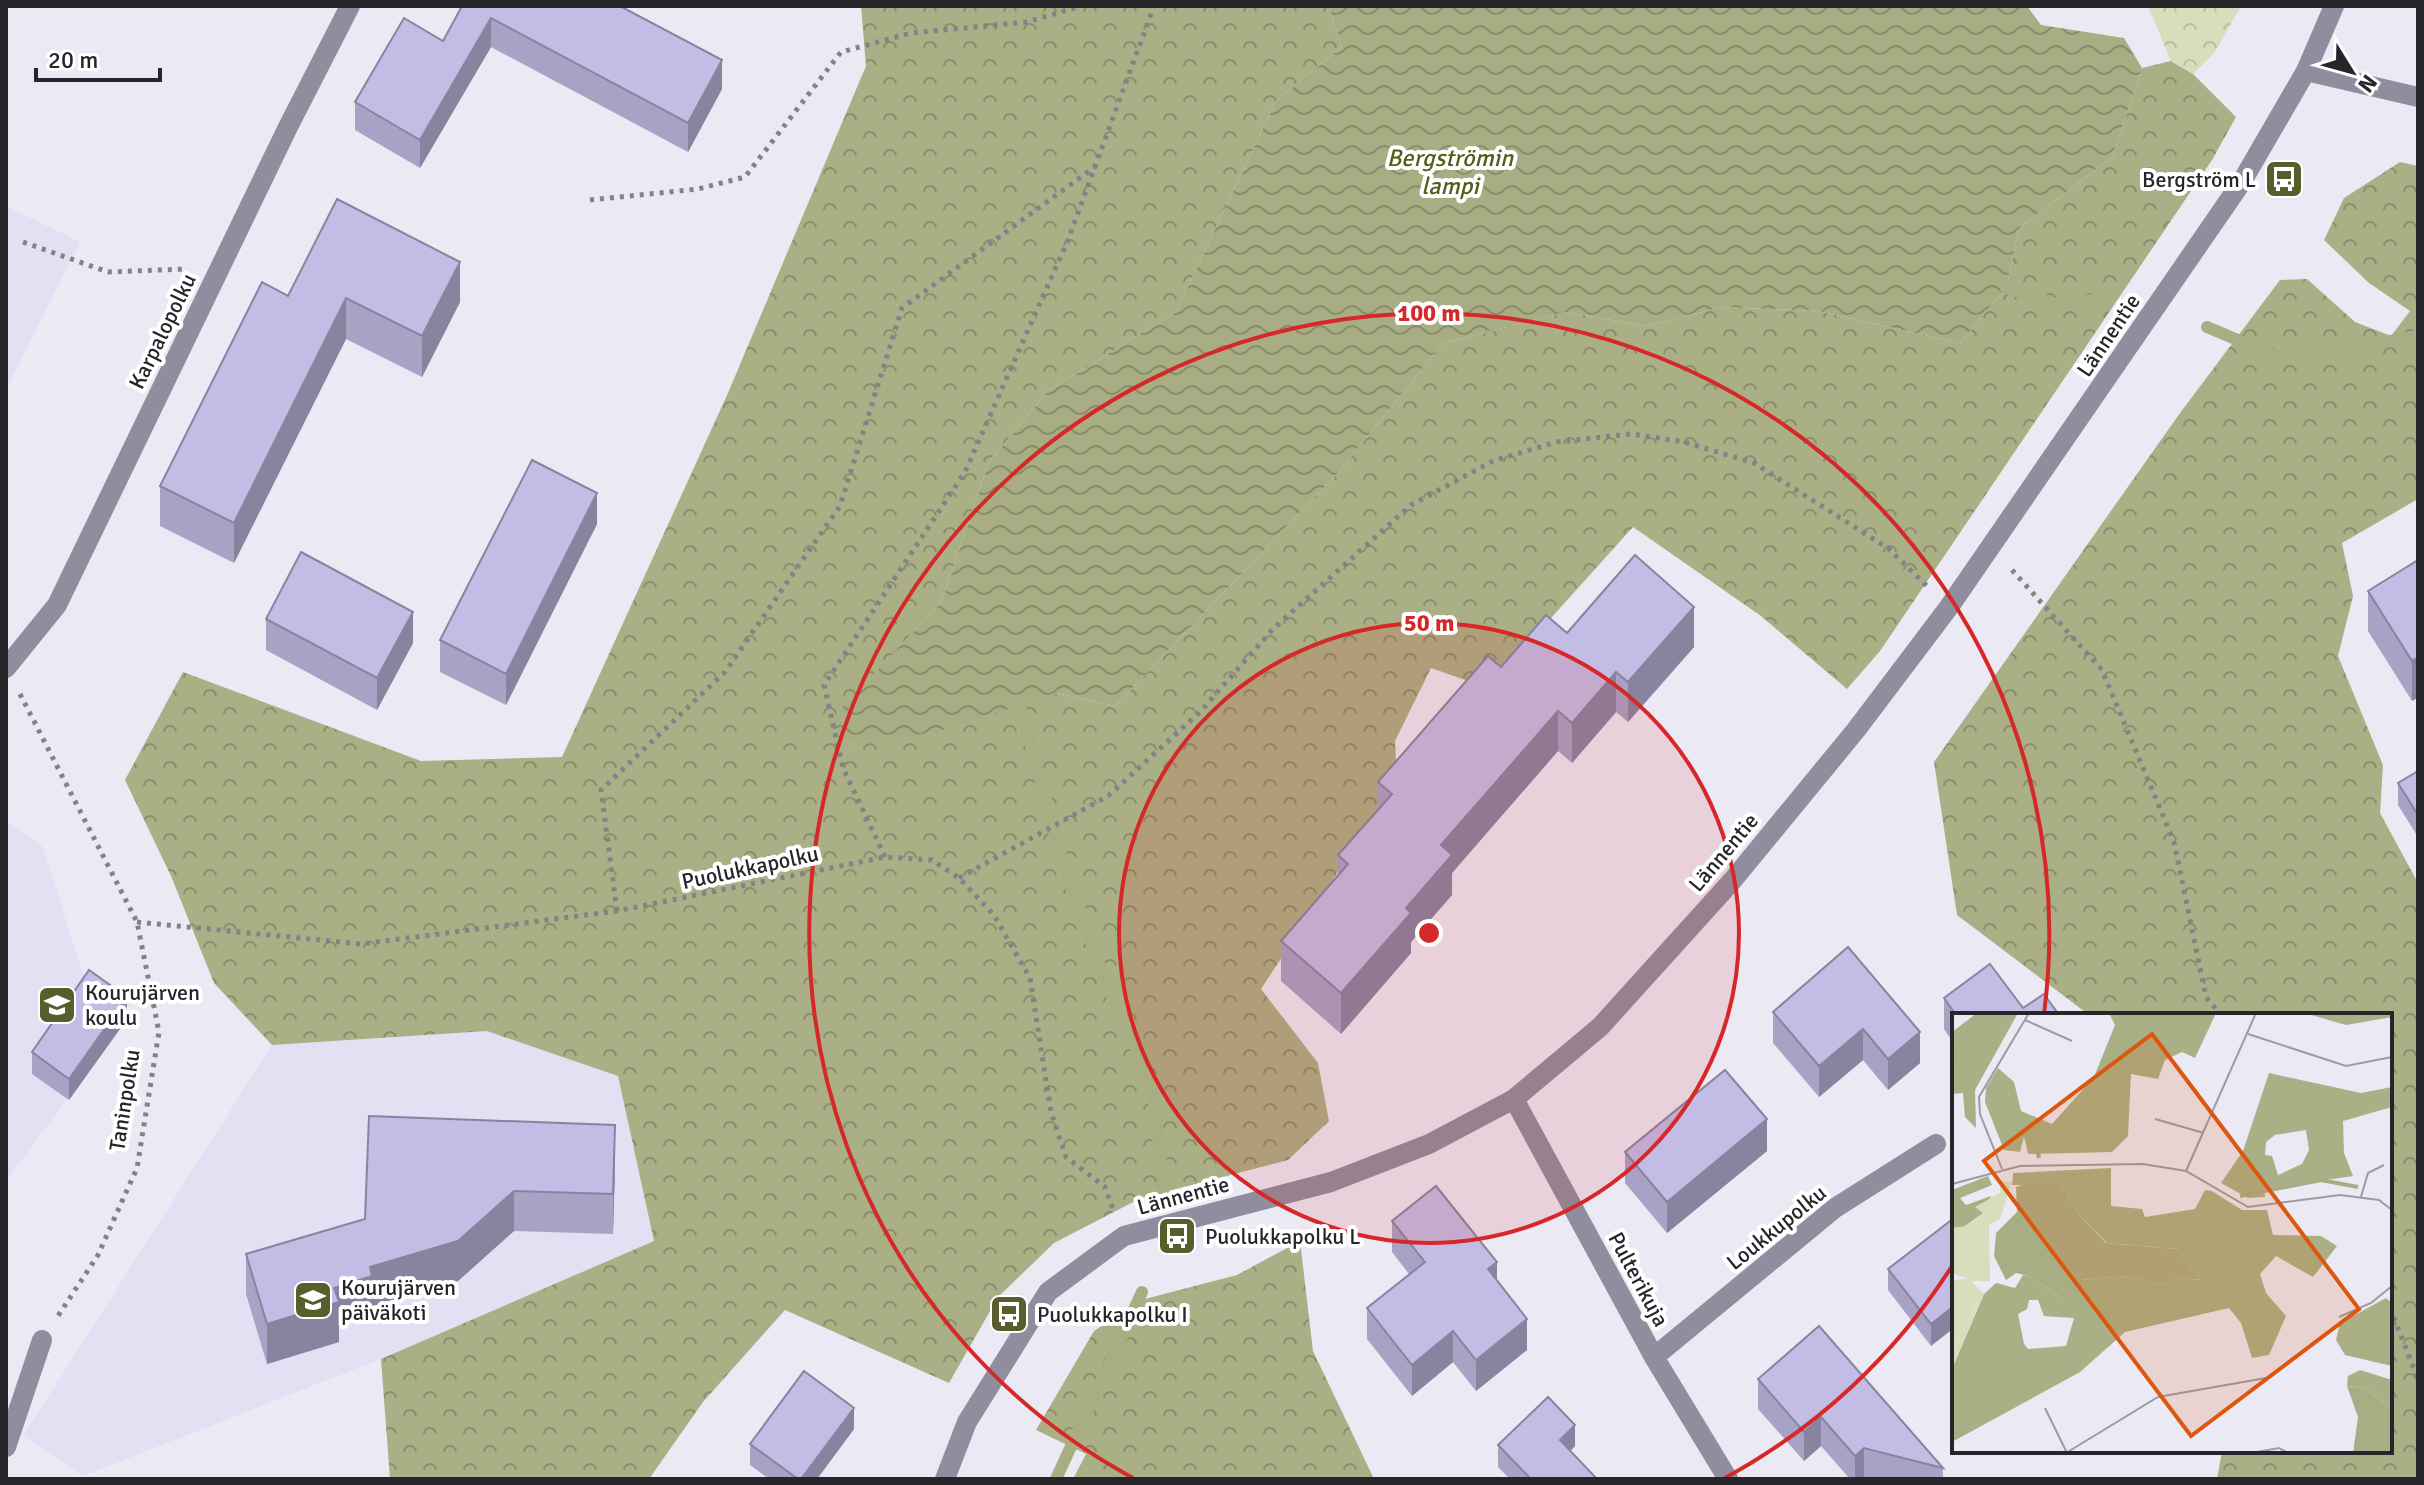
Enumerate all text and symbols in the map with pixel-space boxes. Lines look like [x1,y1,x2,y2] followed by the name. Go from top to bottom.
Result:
[36,32,160,82] scale bar
[2312,32,2392,112] north arrow
[48,45,98,75] text: 20 m
[2352,69,2383,98] text: N
[1387,143,1514,201] water label: Bergströmin lampi
[2263,158,2305,200] bus stop icon: Bergström L
[2142,166,2256,193] place label: Bergström L
[123,269,202,393] street label: Karpalopolku
[2071,289,2146,382] street label: Lännentie
[1397,298,1461,328] text: 100 m
[1404,608,1454,638] text: 50 m
[1683,808,1764,897] street label: Lännentie
[679,840,821,895] street label: Puolukkapolku
[1415,919,1443,947] centre of rings
[85,979,200,1031] place label: Kourujärven koulu
[36,984,78,1026] school or university icon: Kourujärven koulu
[1952,1013,2392,1453] inset map
[103,1047,146,1153] street label: Taninpolku
[1134,1170,1232,1221] street label: Lännentie
[1721,1179,1832,1276] street label: Loukkupolku
[1156,1215,1198,1257] bus stop icon: Puolukkapolku L
[1205,1223,1360,1250] place label: Puolukkapolku L
[1602,1227,1675,1331] street label: Pulterikuja
[341,1274,456,1326] place label: Kourujärven päiväkoti
[292,1279,334,1321] school or university icon: Kourujärven päiväkoti
[988,1293,1030,1335] bus stop icon: Puolukkapolku I
[1037,1301,1188,1328] place label: Puolukkapolku I

